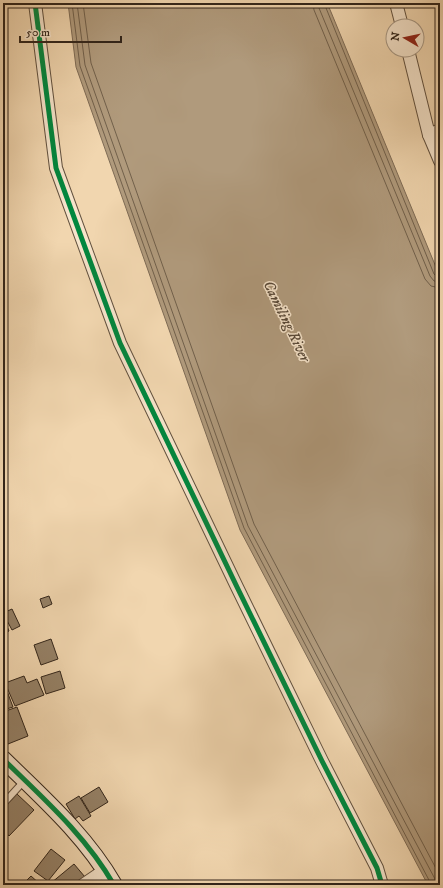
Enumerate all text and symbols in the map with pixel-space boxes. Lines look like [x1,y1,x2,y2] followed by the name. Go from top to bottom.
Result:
[20,18,121,44] scale bar
[385,18,425,58] north arrow
[26,25,50,40] text: 50 m
[388,31,404,42] text: N
[259,277,315,367] water label: Camiling River

